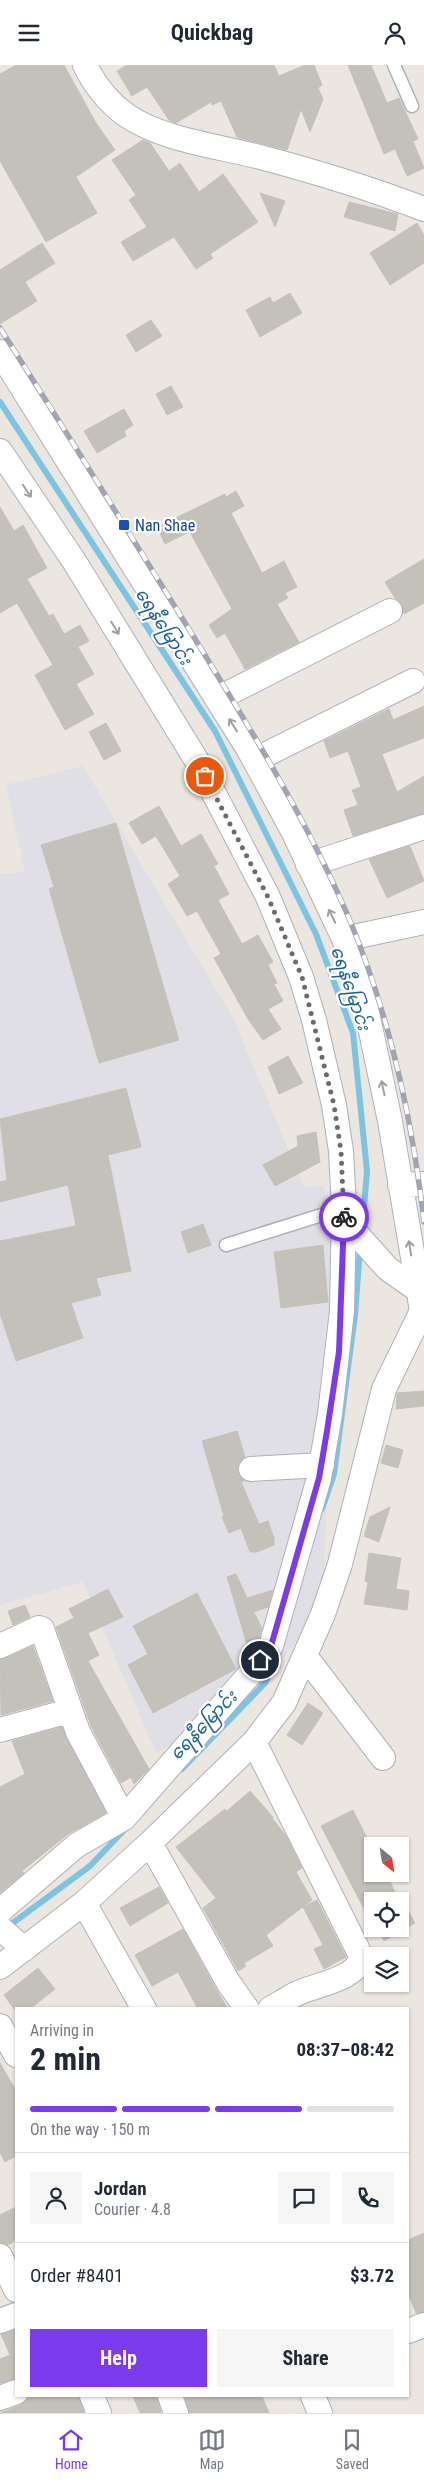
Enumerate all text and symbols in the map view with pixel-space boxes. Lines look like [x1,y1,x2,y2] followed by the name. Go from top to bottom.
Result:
[15,19,43,47] icon: menu
[381,19,409,47] icon: person
[171,20,253,45] text: Quickbag
[22,484,32,498] one-way arrow
[135,516,195,535] place label: Nan Shae
[117,518,131,532] marker: Nan Shae
[127,583,199,673] water label: ရေနီမြောင်း
[110,620,120,634] one-way arrow
[228,718,238,732] one-way arrow
[184,755,226,797] pin
[191,762,219,790] icon: bag
[327,909,336,924] one-way arrow
[322,943,378,1036] water label: ရေနီမြောင်း
[377,1080,387,1096] one-way arrow
[319,1192,369,1242] courier
[330,1203,358,1231] icon: bike
[405,1240,415,1256] one-way arrow
[239,1639,281,1681] pin
[246,1646,274,1674] icon: home
[164,1684,246,1767] water label: ရေနီမြောင်း
[364,1837,409,1883] north arrow
[364,1837,409,1992] map controls
[364,1892,409,1937] button: locate
[364,1947,409,1992] button: layers
[30,2021,94,2040] text: Arriving in
[296,2038,394,2061] text: 08:37–08:42
[30,2040,101,2078] text: 2 min
[30,2120,150,2139] text: On the way · 150 m
[30,2172,82,2224] button: person
[278,2172,330,2224] button: chat
[342,2172,394,2224] button: phone
[94,2177,147,2200] text: Jordan
[94,2200,171,2219] text: Courier · 4.8
[30,2264,123,2287] text: Order #8401
[350,2264,394,2287] text: $3.72
[30,2329,207,2387] button: Help
[217,2329,394,2387] button: Share
[55,2426,88,2472] tab: Home
[198,2426,226,2472] tab: Map
[336,2426,369,2472] tab: Saved

